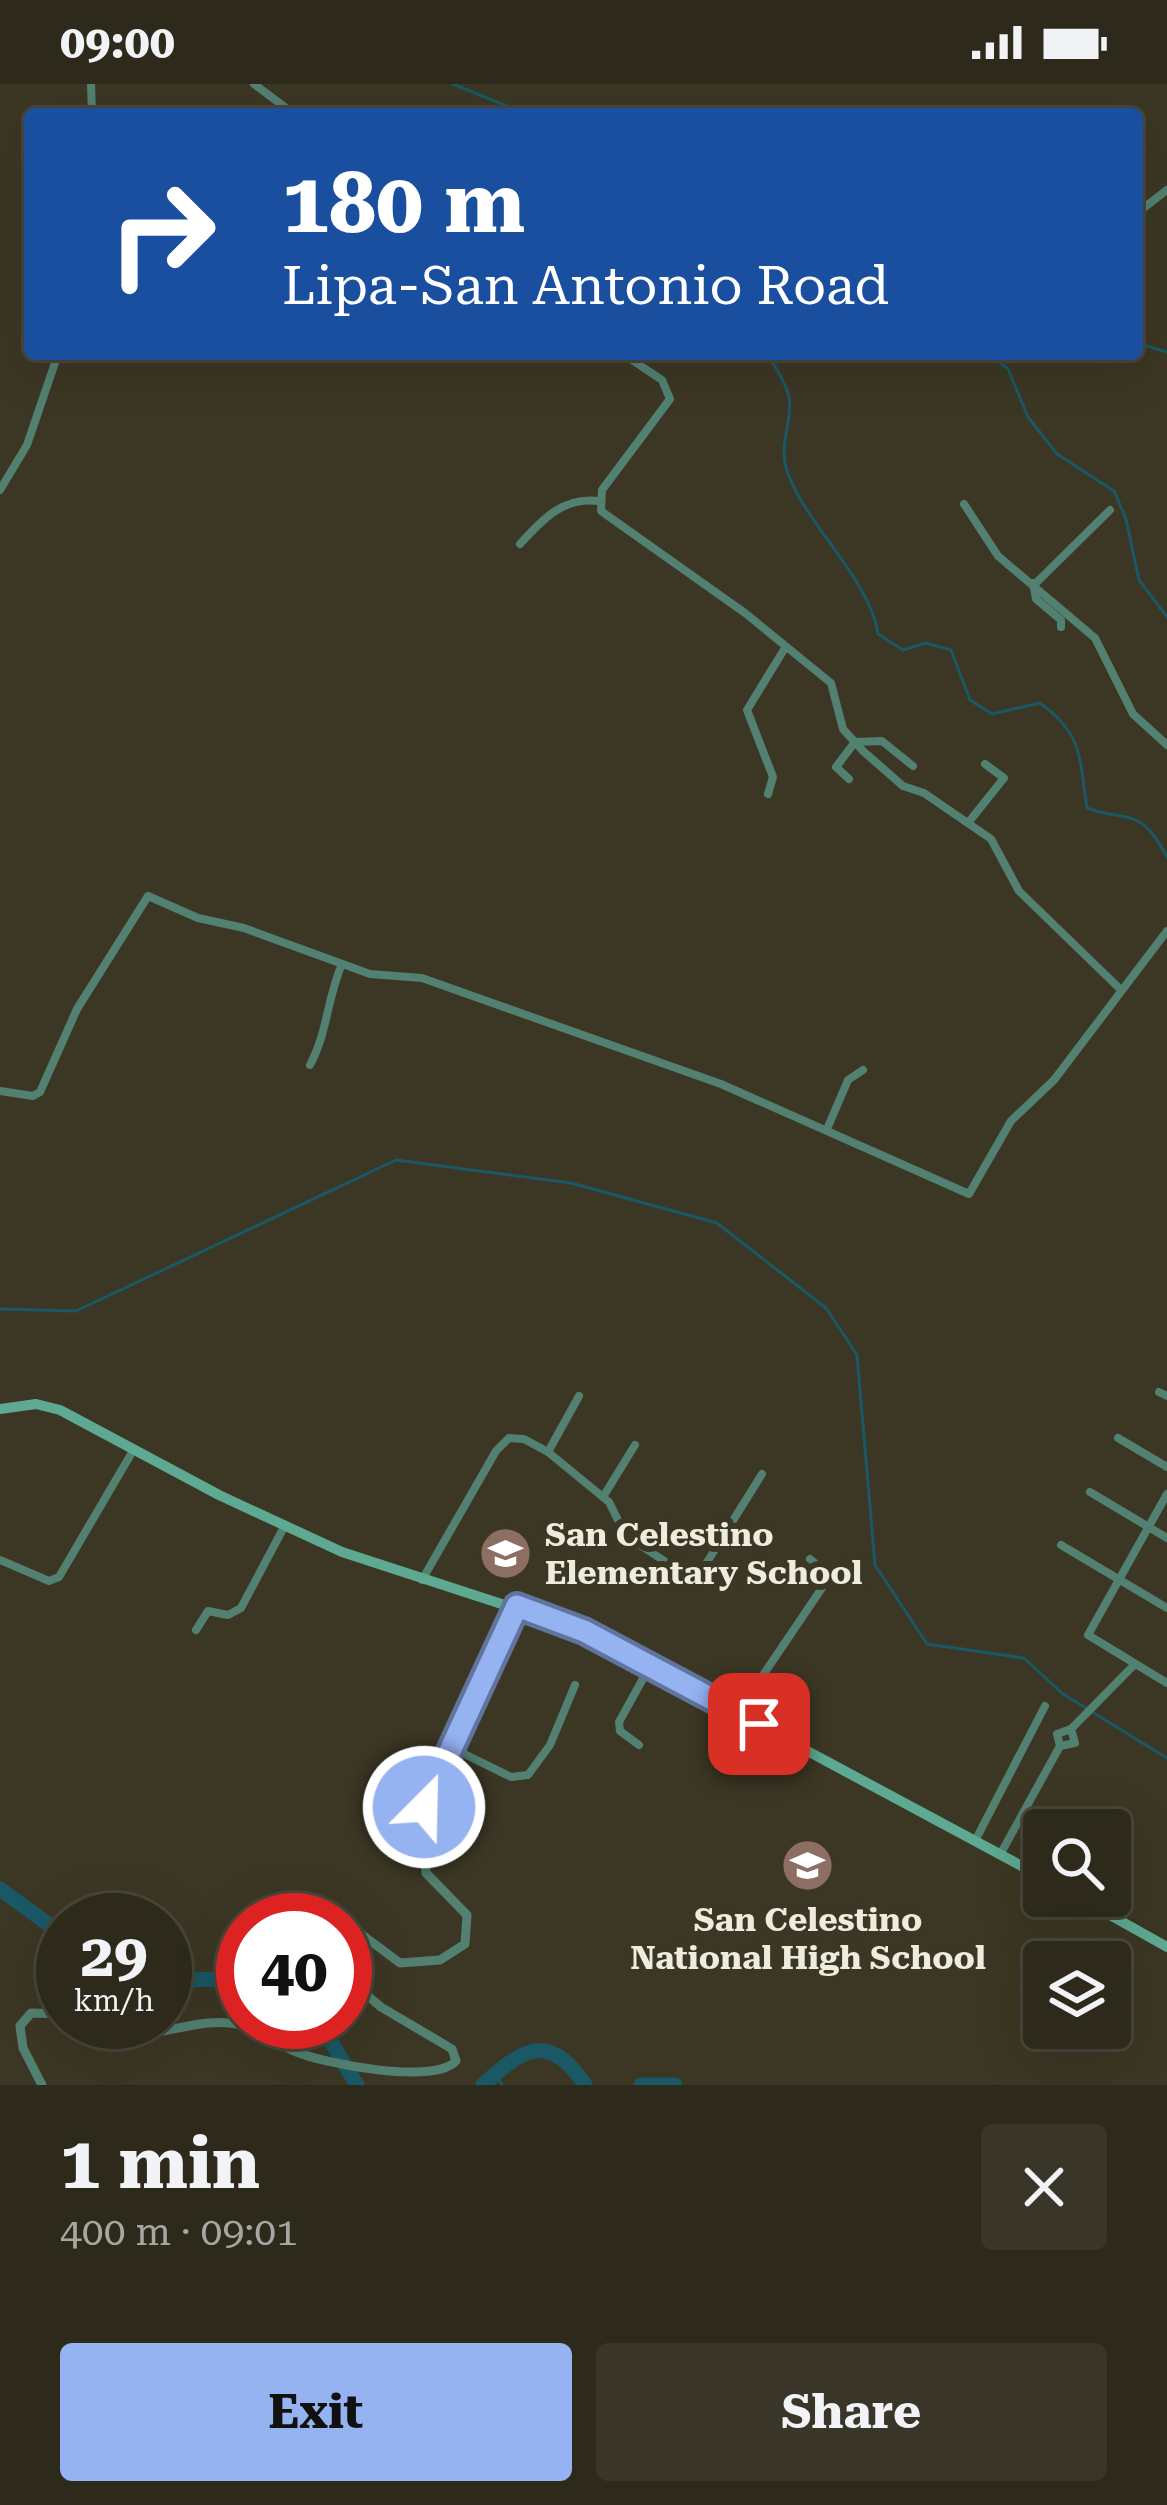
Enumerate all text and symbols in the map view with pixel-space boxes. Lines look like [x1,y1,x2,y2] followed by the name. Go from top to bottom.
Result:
[60,16,175,69] text: 09:00
[282,154,525,252] text: 180 m
[84,156,240,312] icon: right
[282,254,889,317] text: Lipa-San Antonio Road
[545,1515,863,1592] place label: San Celestino Elementary School
[478,1525,534,1581] school or university icon: San Celestino Elementary School
[708,1673,810,1775] pin
[726,1691,792,1757] icon: arrive
[361,1744,487,1870] position arrow
[1023,1809,1131,2049] map controls
[1023,1809,1131,1917] button: search
[780,1837,836,1893] school or university icon: San Celestino National High School
[216,1893,372,2049] speed limit sign: 40
[630,1900,986,1977] place label: San Celestino National High School
[80,1920,148,1991] text: 29
[1023,1941,1131,2049] button: layers
[74,1983,154,2018] text: km/h
[60,2121,260,2206] text: 1 min
[981,2124,1107,2250] button: close
[60,2209,298,2255] text: 400 m · 09:01
[60,2343,572,2481] button: Exit
[596,2343,1107,2481] button: Share

